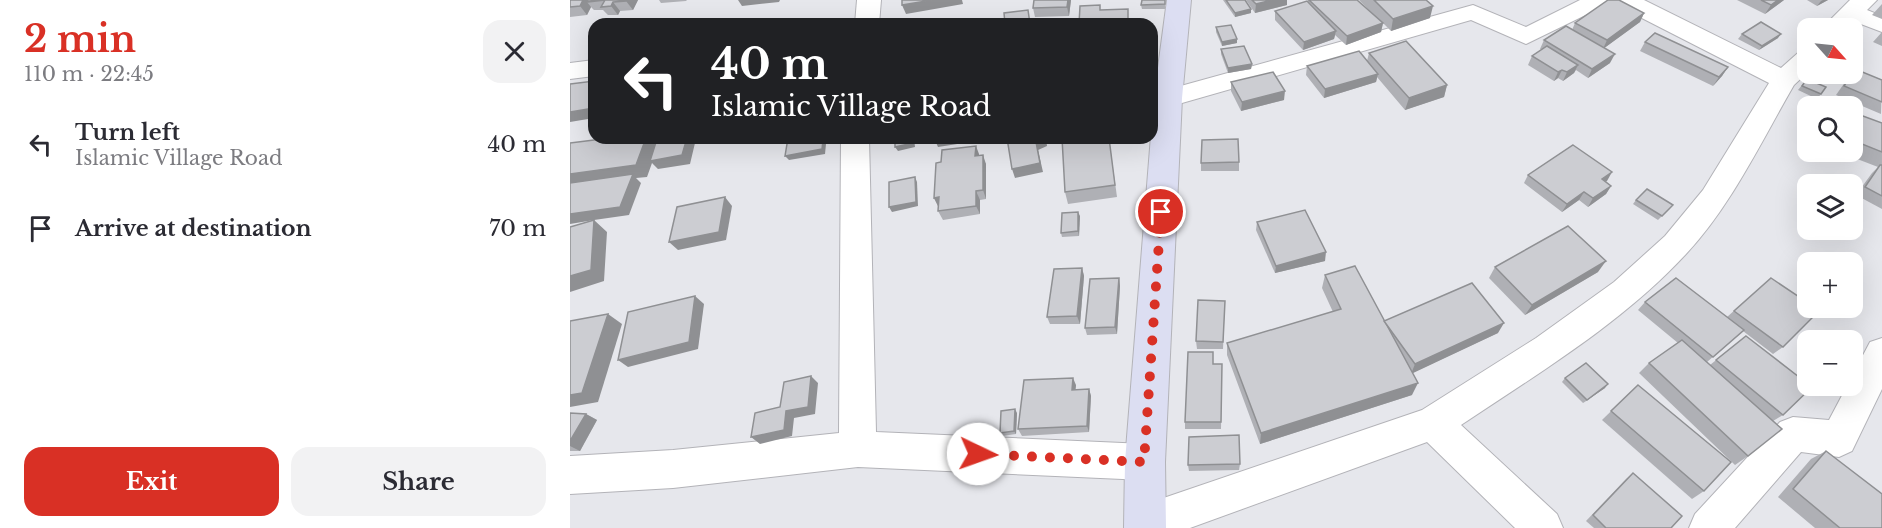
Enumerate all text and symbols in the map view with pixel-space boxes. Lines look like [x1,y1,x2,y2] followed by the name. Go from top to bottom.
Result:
[24,17,136,62] text: 2 min
[1797,18,1863,84] north arrow
[1797,18,1863,396] map controls
[483,20,546,83] button: close
[711,38,828,90] text: 40 m
[612,42,690,120] icon: left
[24,62,154,86] text: 110 m · 22:45
[711,90,991,123] text: Islamic Village Road
[1797,96,1863,162] button: search
[75,119,180,146] text: Turn left
[24,128,57,161] icon: left
[488,131,546,158] text: 40 m
[75,146,282,170] text: Islamic Village Road
[1797,174,1863,240] button: layers
[1135,186,1186,237] pin
[1144,195,1177,228] icon: arrive
[24,212,57,245] icon: arrive
[75,215,312,242] text: Arrive at destination
[489,215,546,242] text: 70 m
[1797,252,1863,318] button: +
[1797,330,1863,396] button: −
[946,422,1010,486] position arrow
[24,447,279,516] button: Exit
[291,447,546,516] button: Share

